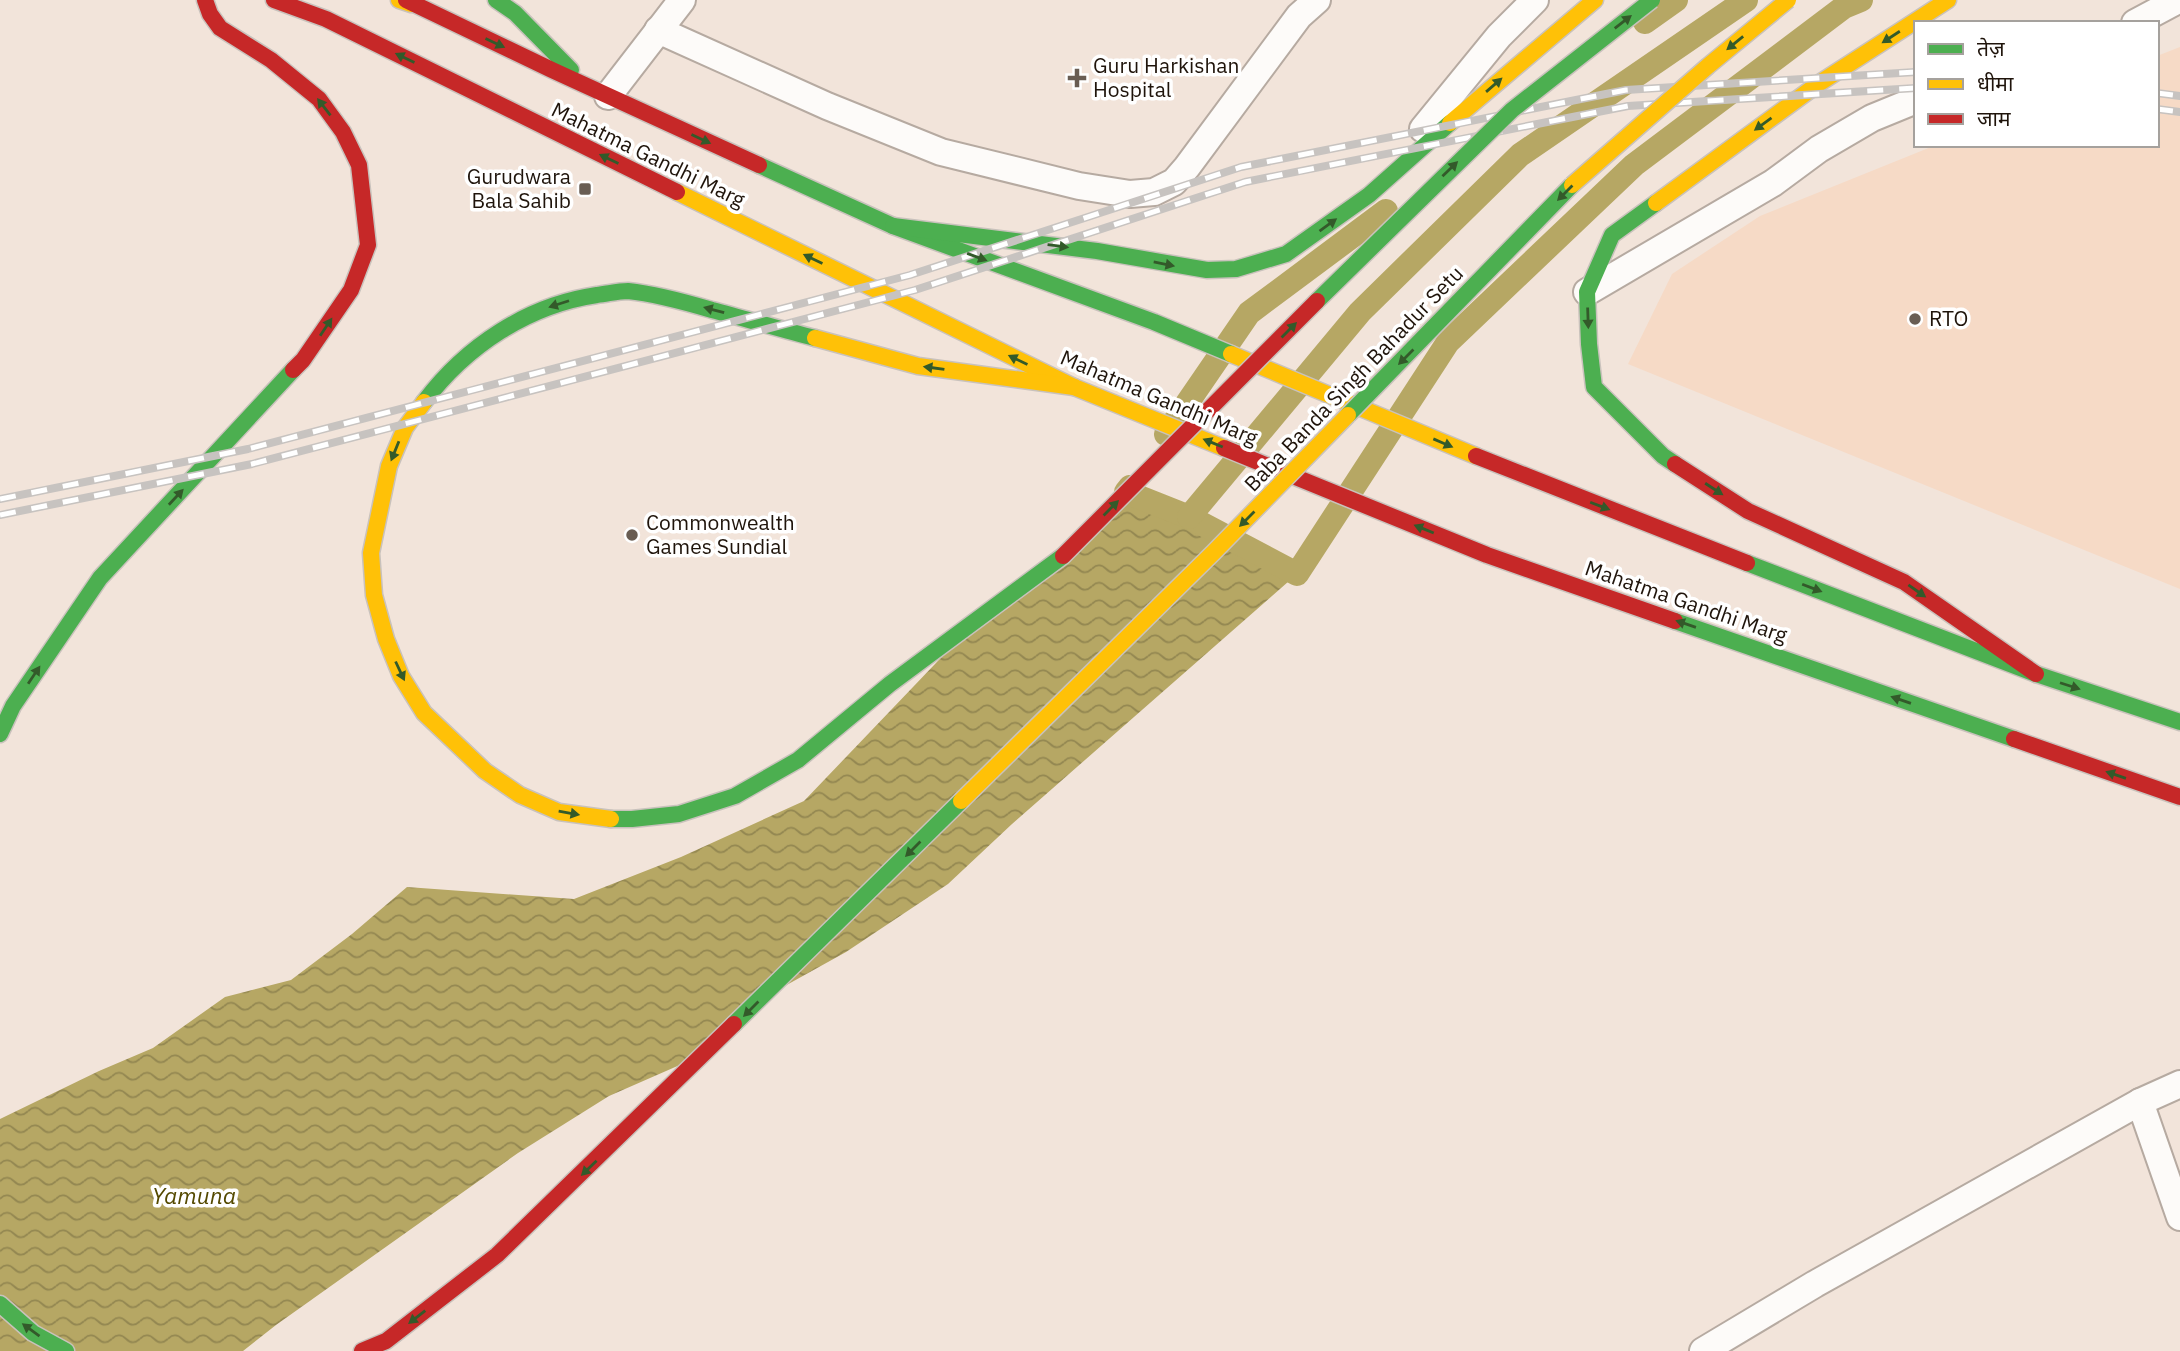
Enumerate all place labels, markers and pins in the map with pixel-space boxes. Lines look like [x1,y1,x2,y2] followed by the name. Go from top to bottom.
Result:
[1093,51,1240,103] place label: Guru Harkishan Hospital
[1067,68,1087,88] marker: Guru Harkishan Hospital
[467,162,571,214] place label: Gurudwara Bala Sahib
[577,181,593,197] marker: Gurudwara Bala Sahib
[1929,304,1968,332] place label: RTO
[1907,311,1923,327] marker: RTO
[646,508,795,560] place label: Commonwealth Games Sundial
[624,527,640,543] marker: Commonwealth Games Sundial

